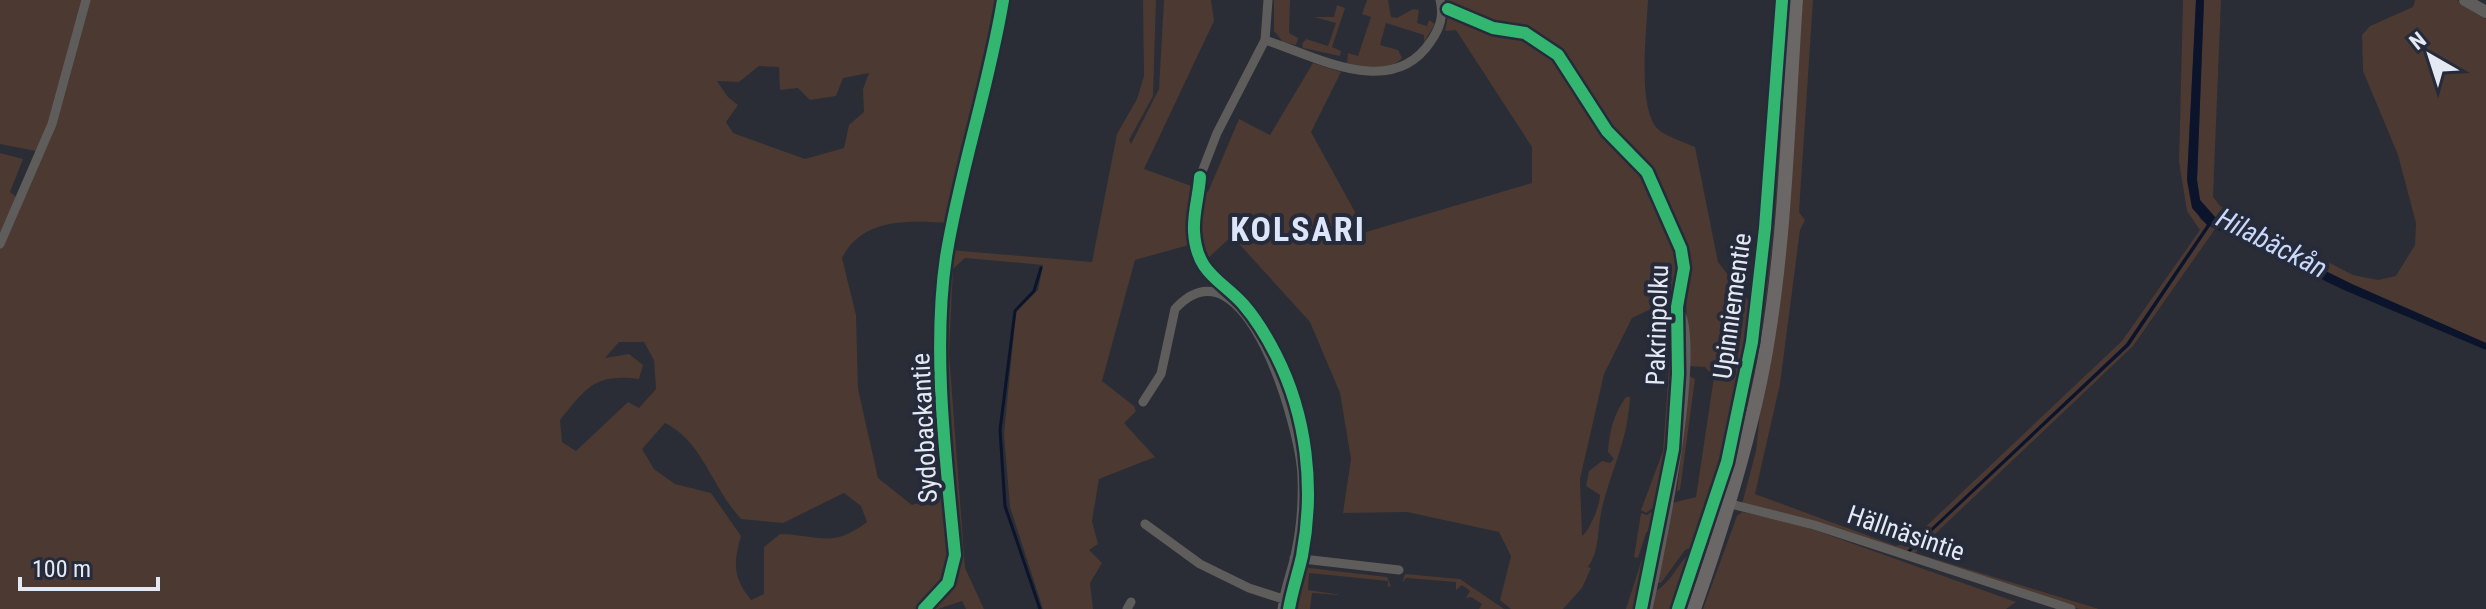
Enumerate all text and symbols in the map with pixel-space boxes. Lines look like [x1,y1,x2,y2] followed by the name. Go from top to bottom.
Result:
[2390,16,2470,96] north arrow
[2405,27,2431,55] text: N
[2211,201,2333,285] water label: Hilabäckån
[1230,209,1366,249] district label: KOLSARI
[1707,231,1757,381] street label: Upinniementie
[1640,264,1674,386] street label: Pakrinpolku
[905,352,943,504] street label: Sydobackantie
[1844,499,1968,567] street label: Hällnäsintie
[20,541,158,591] scale bar
[32,555,91,583] text: 100 m

